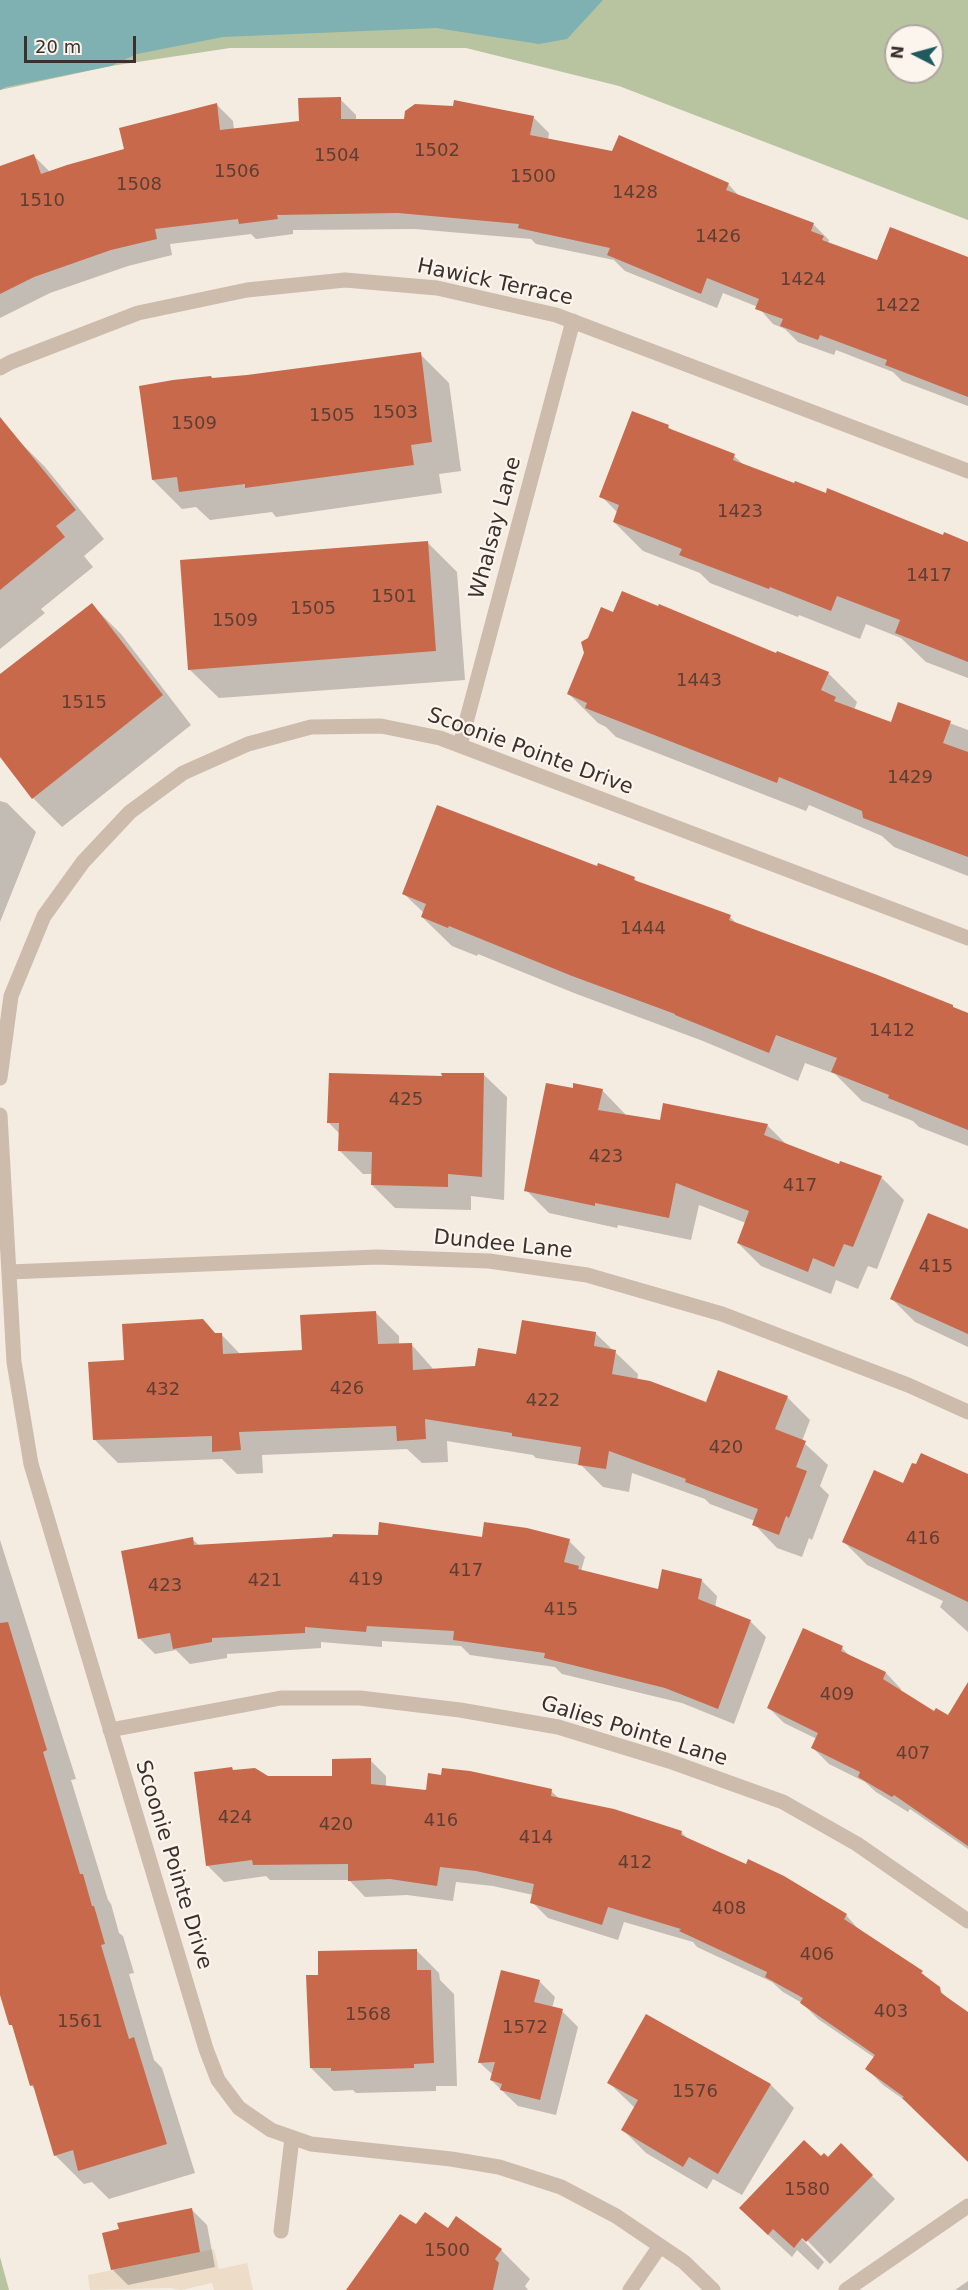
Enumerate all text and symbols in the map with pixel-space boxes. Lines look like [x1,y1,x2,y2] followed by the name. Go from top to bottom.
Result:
[27,24,140,62] scale bar
[884,24,944,84] north arrow
[35,36,81,57] text: 20 m
[887,45,908,60] text: N
[414,140,460,162] house number: 1502
[314,145,360,167] house number: 1504
[214,161,260,183] house number: 1506
[510,166,556,188] house number: 1500
[116,174,162,196] house number: 1508
[612,182,658,204] house number: 1428
[19,190,65,212] house number: 1510
[695,226,741,248] house number: 1426
[415,254,575,312] street label: Hawick Terrace
[780,269,826,291] house number: 1424
[875,295,921,317] house number: 1422
[372,402,418,424] house number: 1503
[309,405,355,427] house number: 1505
[171,413,217,435] house number: 1509
[465,454,527,602] street label: Whalsay Lane
[717,501,763,523] house number: 1423
[906,565,952,587] house number: 1417
[371,586,417,608] house number: 1501
[290,598,336,620] house number: 1505
[212,610,258,632] house number: 1509
[676,670,722,692] house number: 1443
[61,692,107,714] house number: 1515
[424,703,636,801] street label: Scoonie Pointe Drive
[887,767,933,789] house number: 1429
[620,918,666,940] house number: 1444
[869,1020,915,1042] house number: 1412
[389,1089,423,1111] house number: 425
[589,1146,623,1168] house number: 423
[783,1175,817,1197] house number: 417
[432,1225,574,1265] street label: Dundee Lane
[919,1256,953,1278] house number: 415
[330,1378,364,1400] house number: 426
[146,1379,180,1401] house number: 432
[526,1390,560,1412] house number: 422
[709,1437,743,1459] house number: 420
[906,1528,940,1550] house number: 416
[449,1560,483,1582] house number: 417
[349,1569,383,1591] house number: 419
[248,1570,282,1592] house number: 421
[148,1575,182,1597] house number: 423
[544,1599,578,1621] house number: 415
[820,1684,854,1706] house number: 409
[538,1692,730,1772] street label: Galies Pointe Lane
[896,1743,930,1765] house number: 407
[129,1758,217,1972] street label: Scoonie Pointe Drive
[218,1807,252,1829] house number: 424
[424,1810,458,1832] house number: 416
[319,1814,353,1836] house number: 420
[519,1827,553,1849] house number: 414
[618,1852,652,1874] house number: 412
[712,1898,746,1920] house number: 408
[800,1944,834,1966] house number: 406
[874,2001,908,2023] house number: 403
[345,2004,391,2026] house number: 1568
[57,2011,103,2033] house number: 1561
[502,2017,548,2039] house number: 1572
[672,2081,718,2103] house number: 1576
[784,2179,830,2201] house number: 1580
[424,2240,470,2262] house number: 1500

